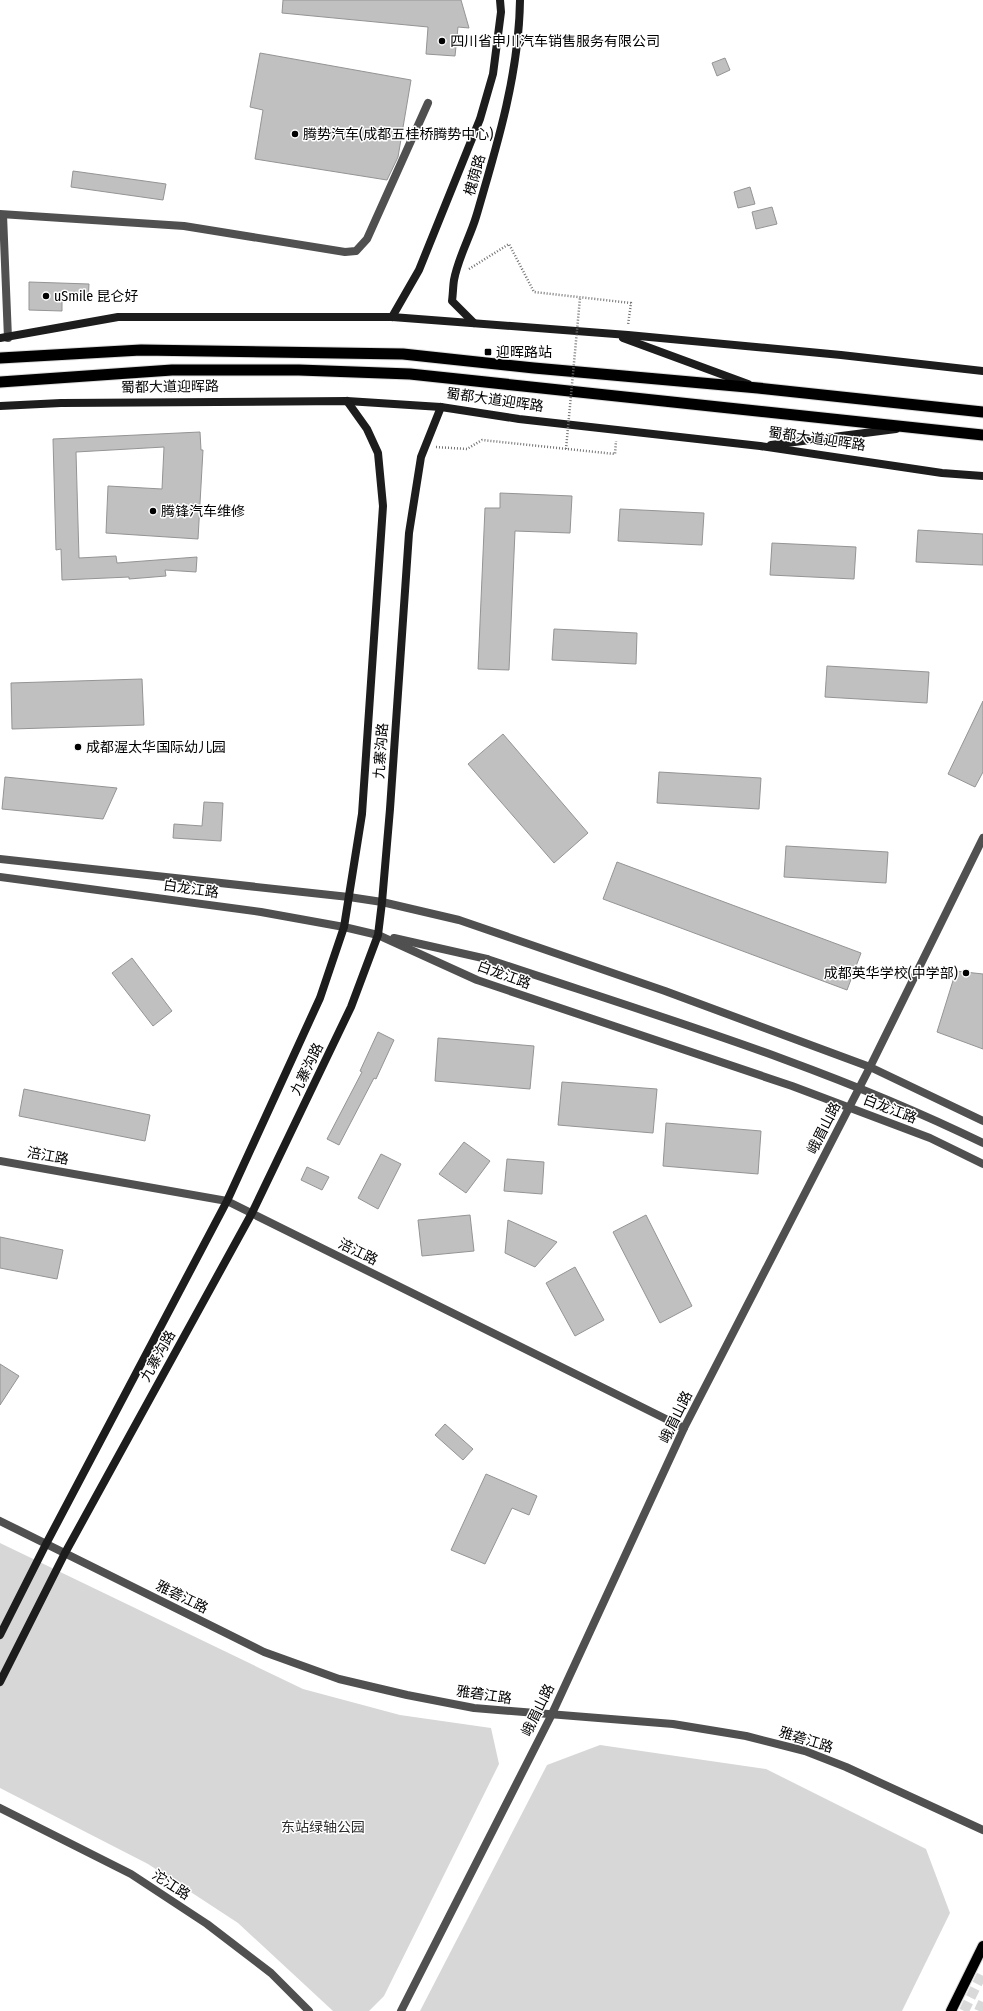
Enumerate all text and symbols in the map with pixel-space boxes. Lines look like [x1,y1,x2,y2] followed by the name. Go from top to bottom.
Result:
[450,33,660,50] place label: 四川省申川汽车销售服务有限公司
[437,36,447,46] marker: 四川省申川汽车销售服务有限公司
[303,126,493,143] place label: 腾势汽车(成都五桂桥腾势中心)
[290,129,300,139] marker: 腾势汽车(成都五桂桥腾势中心)
[461,152,489,198] street label: 槐荫路
[54,288,138,305] place label: uSmile 昆仑好
[41,291,51,301] marker: uSmile 昆仑好
[496,344,552,361] place label: 迎晖路站
[483,347,493,357] marker: 迎晖路站
[121,378,219,396] street label: 蜀都大道迎晖路
[445,385,545,415] street label: 蜀都大道迎晖路
[767,424,867,454] street label: 蜀都大道迎晖路
[161,503,245,520] place label: 腾锋汽车维修
[148,506,158,516] marker: 腾锋汽车维修
[371,722,391,780] street label: 九寨沟路
[86,739,226,756] place label: 成都渥太华国际幼儿园
[73,742,83,752] marker: 成都渥太华国际幼儿园
[162,877,220,901] street label: 白龙江路
[475,957,533,993] street label: 白龙江路
[824,965,958,982] place label: 成都英华学校(中学部)
[961,968,971,978] marker: 成都英华学校(中学部)
[287,1040,327,1098] street label: 九寨沟路
[861,1091,919,1127] street label: 白龙江路
[804,1099,844,1157] street label: 峨眉山路
[26,1144,70,1168] street label: 涪江路
[335,1235,381,1269] street label: 涪江路
[137,1327,179,1385] street label: 九寨沟路
[656,1388,696,1446] street label: 峨眉山路
[153,1577,211,1617] street label: 雅砻江路
[518,1681,558,1739] street label: 峨眉山路
[455,1683,513,1707] street label: 雅砻江路
[777,1724,835,1756] street label: 雅砻江路
[281,1819,365,1836] park label: 东站绿轴公园
[149,1866,193,1904] street label: 沱江路

